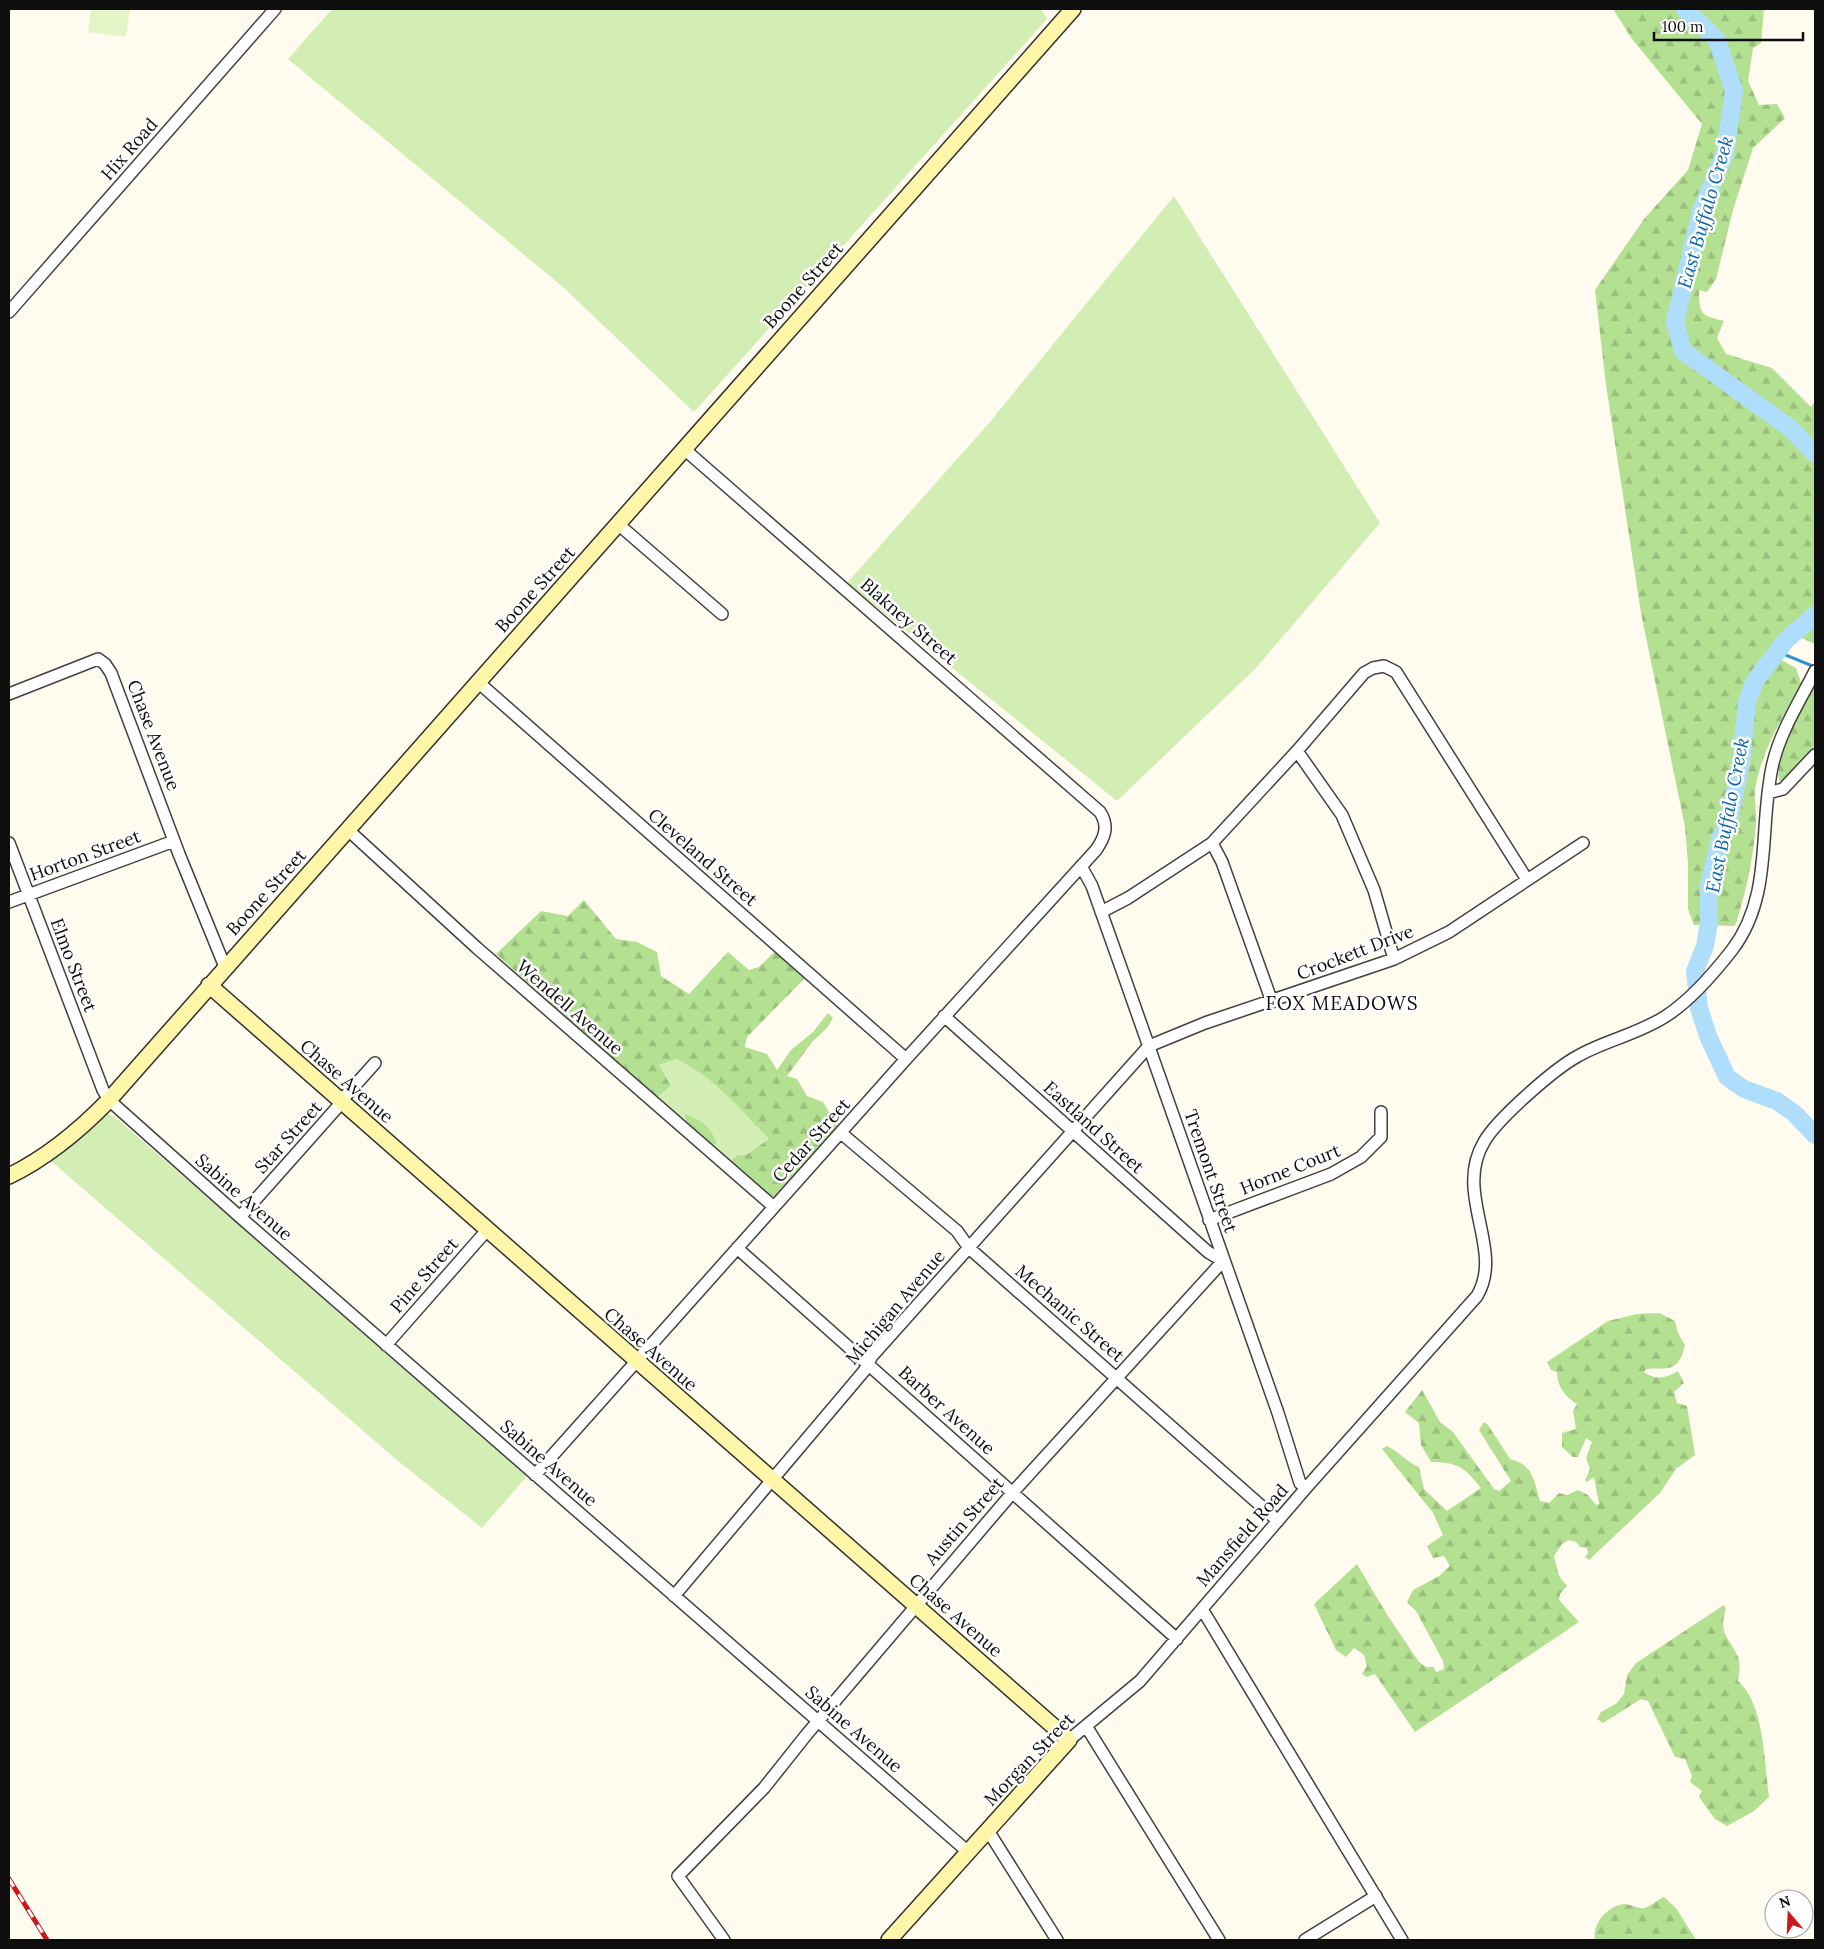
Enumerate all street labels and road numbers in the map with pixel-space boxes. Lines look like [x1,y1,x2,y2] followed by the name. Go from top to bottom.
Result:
[96,113,162,185] street label: Hix Road
[758,237,848,333] street label: Boone Street
[490,541,580,637] street label: Boone Street
[856,573,962,669] street label: Blakney Street
[122,676,186,794] street label: Chase Avenue
[644,803,762,911] street label: Cleveland Street
[26,824,144,886] street label: Horton Street
[221,844,311,940] street label: Boone Street
[46,915,102,1015] street label: Elmo Street
[1293,919,1417,985] street label: Crockett Drive
[512,954,628,1060] street label: Wendell Avenue
[295,1034,399,1128] street label: Chase Avenue
[1039,1076,1149,1178] street label: Eastland Street
[767,1093,855,1187] street label: Cedar Street
[249,1096,327,1178] street label: Star Street
[1179,1106,1243,1236] street label: Tremont Street
[1236,1138,1344,1200] street label: Horne Court
[191,1148,298,1246] street label: Sabine Avenue
[385,1233,463,1317] street label: Pine Street
[840,1245,950,1369] street label: Michigan Avenue
[1011,1259,1129,1367] street label: Mechanic Street
[599,1302,703,1396] street label: Chase Avenue
[894,1361,1000,1460] street label: Barber Avenue
[496,1414,603,1512] street label: Sabine Avenue
[919,1472,1008,1570] street label: Austin Street
[1191,1479,1293,1591] street label: Mansfield Road
[904,1568,1008,1662] street label: Chase Avenue
[801,1680,908,1778] street label: Sabine Avenue
[979,1708,1079,1810] street label: Morgan Street

